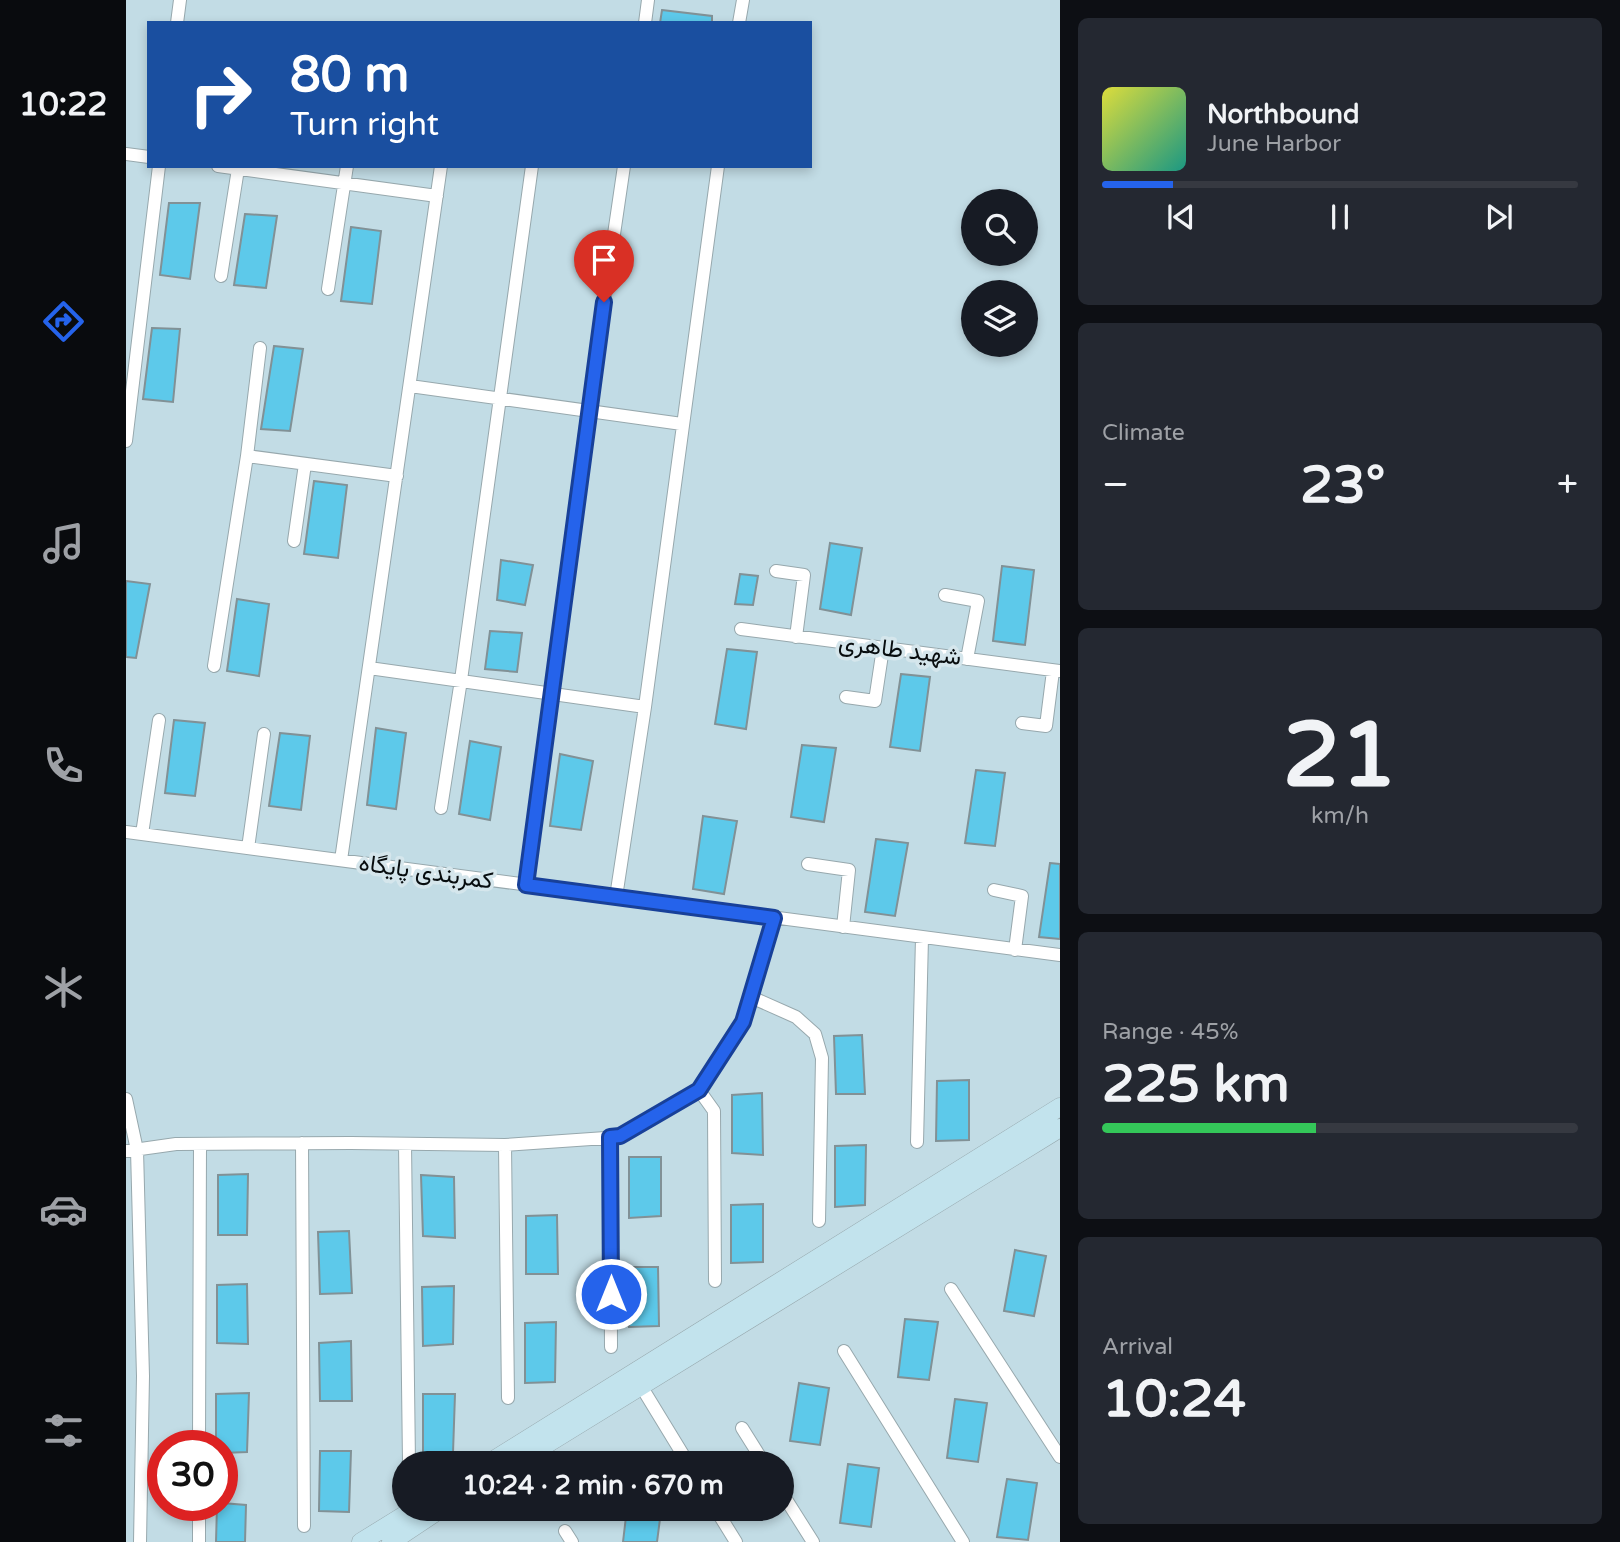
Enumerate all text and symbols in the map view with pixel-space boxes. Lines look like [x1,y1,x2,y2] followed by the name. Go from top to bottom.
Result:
[290,46,409,105] text: 80 m
[175,49,266,140] icon: right
[19,86,107,124] text: 10:22
[1207,99,1359,130] text: Northbound
[290,106,439,144] text: Turn right
[1207,130,1341,158] text: June Harbor
[961,189,1038,357] map controls
[961,189,1038,266] button: search
[1162,198,1200,236] icon: previous
[1321,198,1359,236] icon: pause
[1480,198,1518,236] icon: next
[574,230,634,302] pin
[585,241,623,279] icon: arrive
[961,280,1038,357] button: layers
[39,297,88,346] icon: directions
[1102,419,1185,447] text: Climate
[1300,454,1385,517] text: 23°
[1102,462,1129,508] text: −
[1557,462,1578,508] text: +
[39,519,88,568] icon: music
[837,628,963,672] street label: شهید طاهری
[1283,701,1397,811] text: 21
[39,741,88,790] icon: phone
[1311,802,1369,830] text: km/h
[357,848,495,897] street label: کمربندی پایگاه
[39,963,88,1012] icon: climate
[1102,1018,1238,1046] text: Range · 45%
[1102,1053,1290,1116] text: 225 km
[39,1185,88,1234] icon: car
[574,1257,648,1331] position arrow
[1102,1333,1173,1361] text: Arrival
[1102,1368,1246,1431] text: 10:24
[39,1406,88,1455] icon: filters
[147,1430,238,1521] speed limit sign: 30
[462,1470,724,1501] text: 10:24 · 2 min · 670 m

